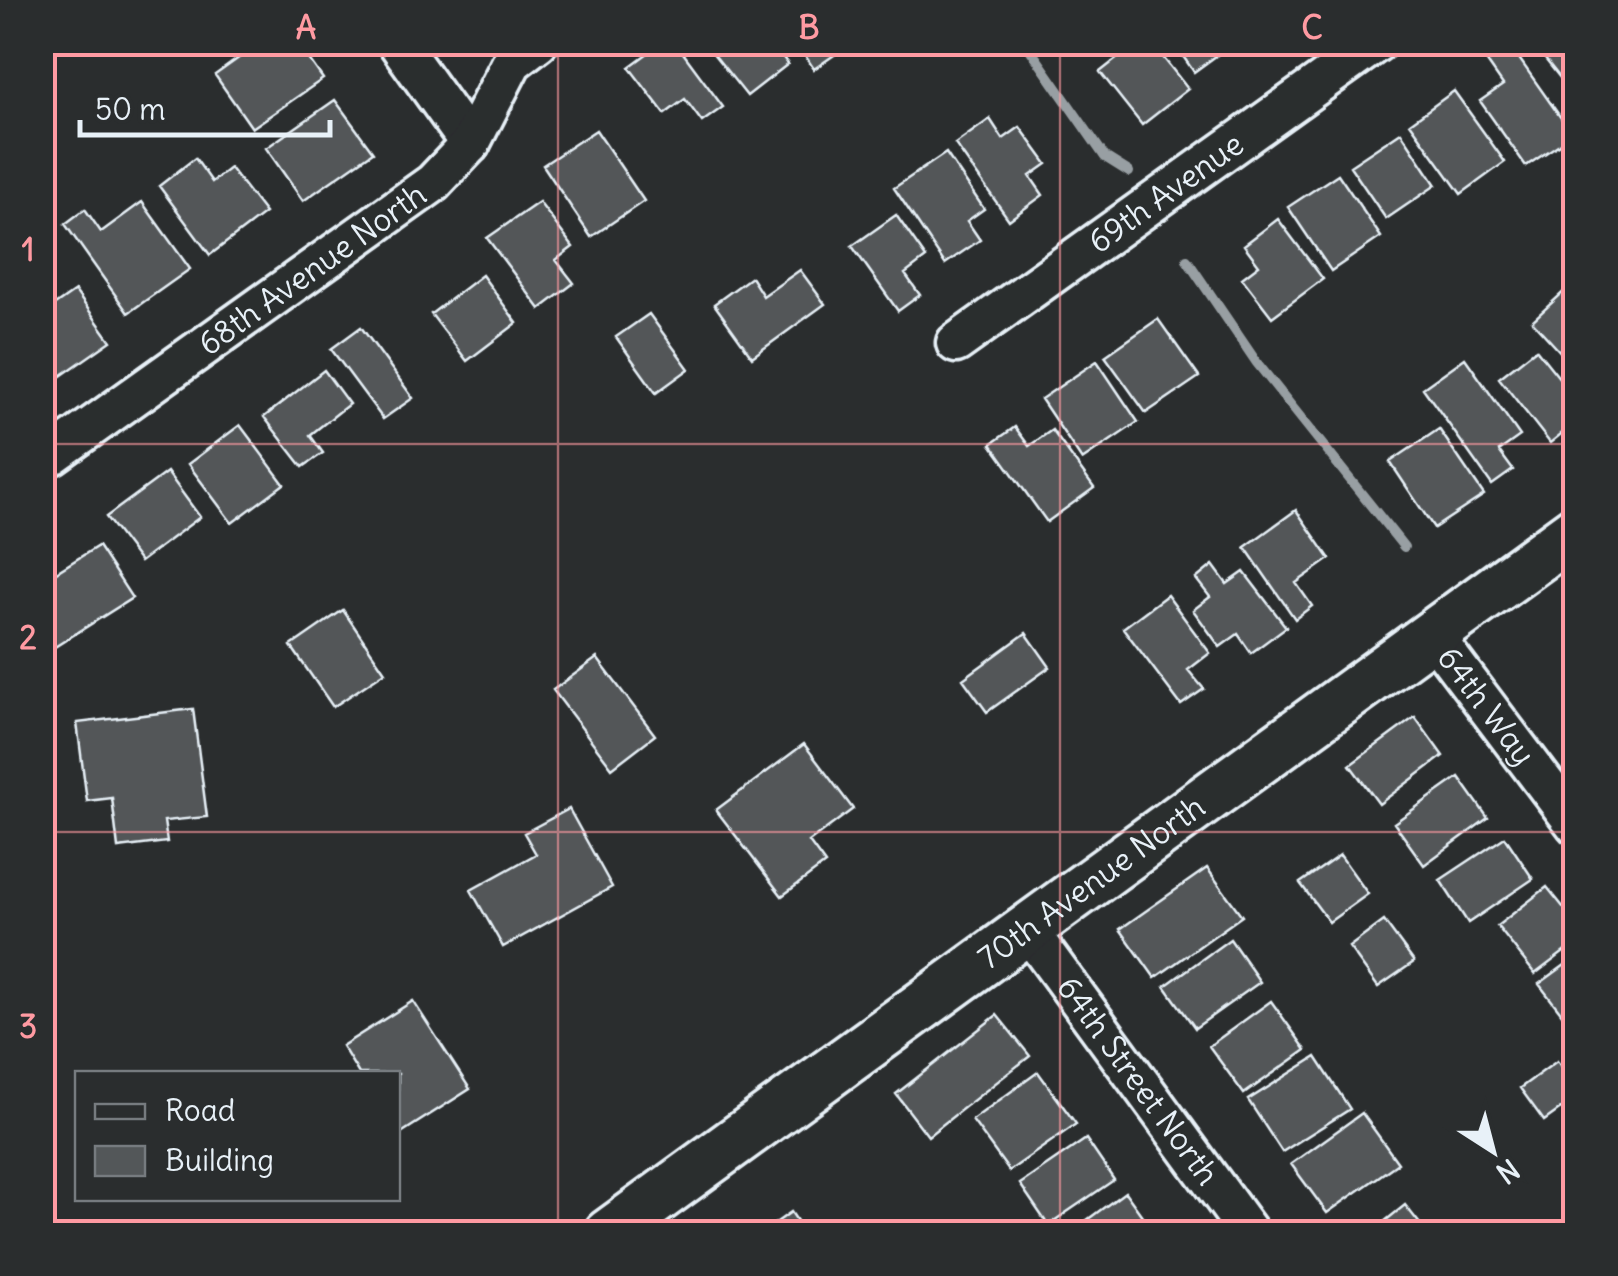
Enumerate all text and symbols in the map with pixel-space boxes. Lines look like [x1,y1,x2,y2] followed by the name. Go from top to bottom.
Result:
[296,7,316,48] text: A
[799,7,819,48] text: B
[1301,7,1323,48] text: C
[80,75,330,137] scale bar
[95,90,165,128] text: 50 m
[1080,123,1251,262] street label: 69th Avenue
[190,173,434,364] street label: 68th Avenue North
[22,229,34,270] text: 1
[19,617,37,658] text: 2
[1429,638,1545,773] street label: 64th Way
[970,786,1213,978] street label: 70th Avenue North
[1048,968,1228,1193] street label: 64th Street North
[19,1006,37,1047] text: 3
[75,1071,400,1201] legend
[165,1091,235,1129] text: Road
[1443,1101,1543,1201] north arrow
[165,1141,274,1179] text: Building
[1489,1151,1526,1191] text: N

